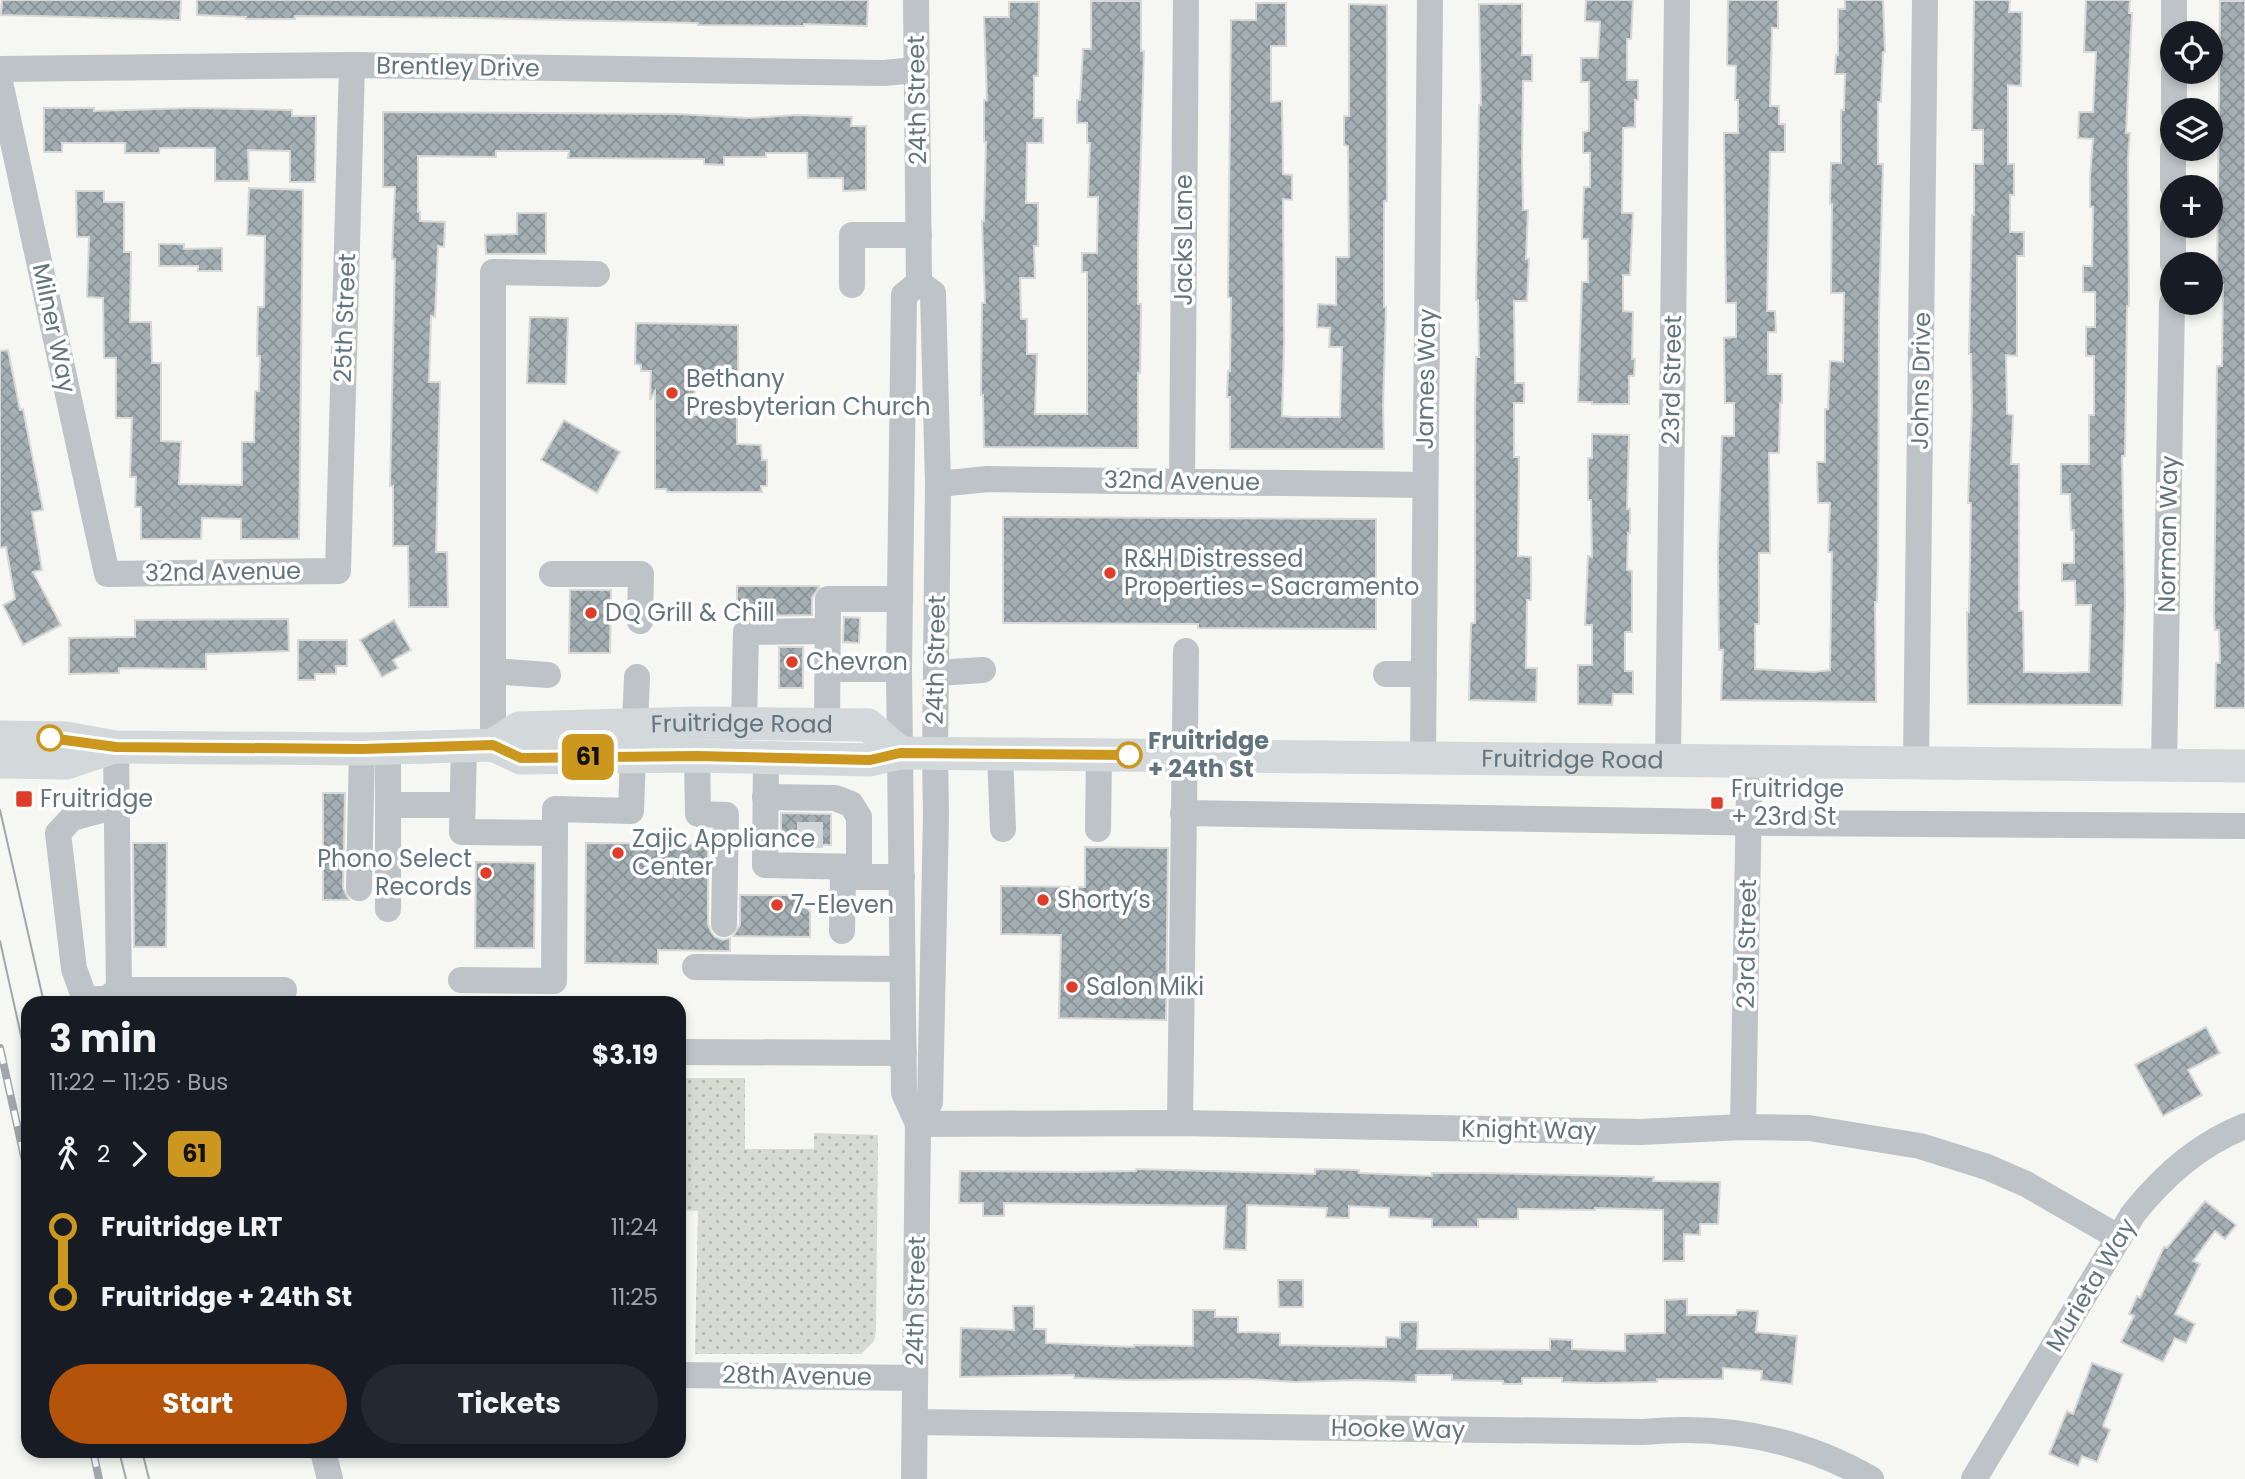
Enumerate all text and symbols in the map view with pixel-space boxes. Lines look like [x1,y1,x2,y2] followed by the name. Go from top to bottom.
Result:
[2160,21,2223,315] map controls
[2160,21,2223,84] button: locate
[899,35,934,165] street label: 24th Street
[376,49,540,84] street label: Brentley Drive
[2160,98,2223,161] button: layers
[1167,174,1200,306] street label: Jacks Lane
[2160,175,2223,238] button: +
[2160,252,2223,315] button: −
[326,253,363,383] street label: 25th Street
[25,260,84,396] street label: Milner Way
[1408,308,1443,450] street label: James Way
[1903,312,1938,450] street label: Johns Drive
[1654,315,1689,445] street label: 23rd Street
[686,362,931,423] place label: Bethany Presbyterian Church
[664,385,680,401] marker: Bethany Presbyterian Church
[2150,455,2185,613] street label: Norman Way
[1104,463,1260,498] street label: 32nd Avenue
[1124,542,1419,603] place label: R&H Distressed Properties - Sacramento
[145,554,301,589] street label: 32nd Avenue
[1102,565,1118,581] marker: R&H Distressed Properties - Sacramento
[918,595,953,725] street label: 24th Street
[605,596,775,629] place label: DQ Grill & Chill
[583,605,599,621] marker: DQ Grill & Chill
[806,645,908,678] place label: Chevron
[784,654,800,670] marker: Chevron
[650,706,833,741] street label: Fruitridge Road
[1148,724,1269,785] place label: Fruitridge + 24th St
[37,725,63,751] unlabelled marker
[556,734,620,780] line badge: 61
[576,740,600,773] text: 61
[1116,742,1142,768] marker: Fruitridge + 24th St
[1481,742,1664,776] street label: Fruitridge Road
[1731,772,1844,833] place label: Fruitridge + 23rd St
[40,782,153,815] place label: Fruitridge
[14,789,34,809] marker: Fruitridge
[1709,795,1725,811] marker: Fruitridge + 23rd St
[632,822,816,883] place label: Zajic Appliance Center
[317,842,472,903] place label: Phono Select Records
[610,845,626,861] marker: Zajic Appliance Center
[478,865,494,881] marker: Phono Select Records
[1729,879,1764,1009] street label: 23rd Street
[1057,883,1151,916] place label: Shorty’s
[791,888,894,921] place label: 7-Eleven
[1035,892,1051,908] marker: Shorty’s
[769,897,785,913] marker: 7-Eleven
[1086,970,1204,1003] place label: Salon Miki
[1064,979,1080,995] marker: Salon Miki
[49,1012,157,1065] text: 3 min
[592,1037,658,1073] text: $3.19
[49,1066,228,1098] text: 11:22 – 11:25 · Bus
[1461,1112,1598,1147] street label: Knight Way
[49,1135,87,1173] icon: walk
[120,1135,158,1173] icon: forward
[182,1137,207,1170] text: 61
[97,1138,110,1170] text: 2
[101,1209,282,1245] text: Fruitridge LRT
[611,1211,658,1243] text: 11:24
[2038,1211,2144,1358] street label: Murieta Way
[898,1236,933,1366] street label: 24th Street
[101,1279,352,1315] text: Fruitridge + 24th St
[611,1281,658,1313] text: 11:25
[722,1358,872,1393] street label: 28th Avenue
[49,1364,347,1444] button: Start
[361,1364,658,1444] button: Tickets
[1331,1411,1466,1446] street label: Hooke Way

